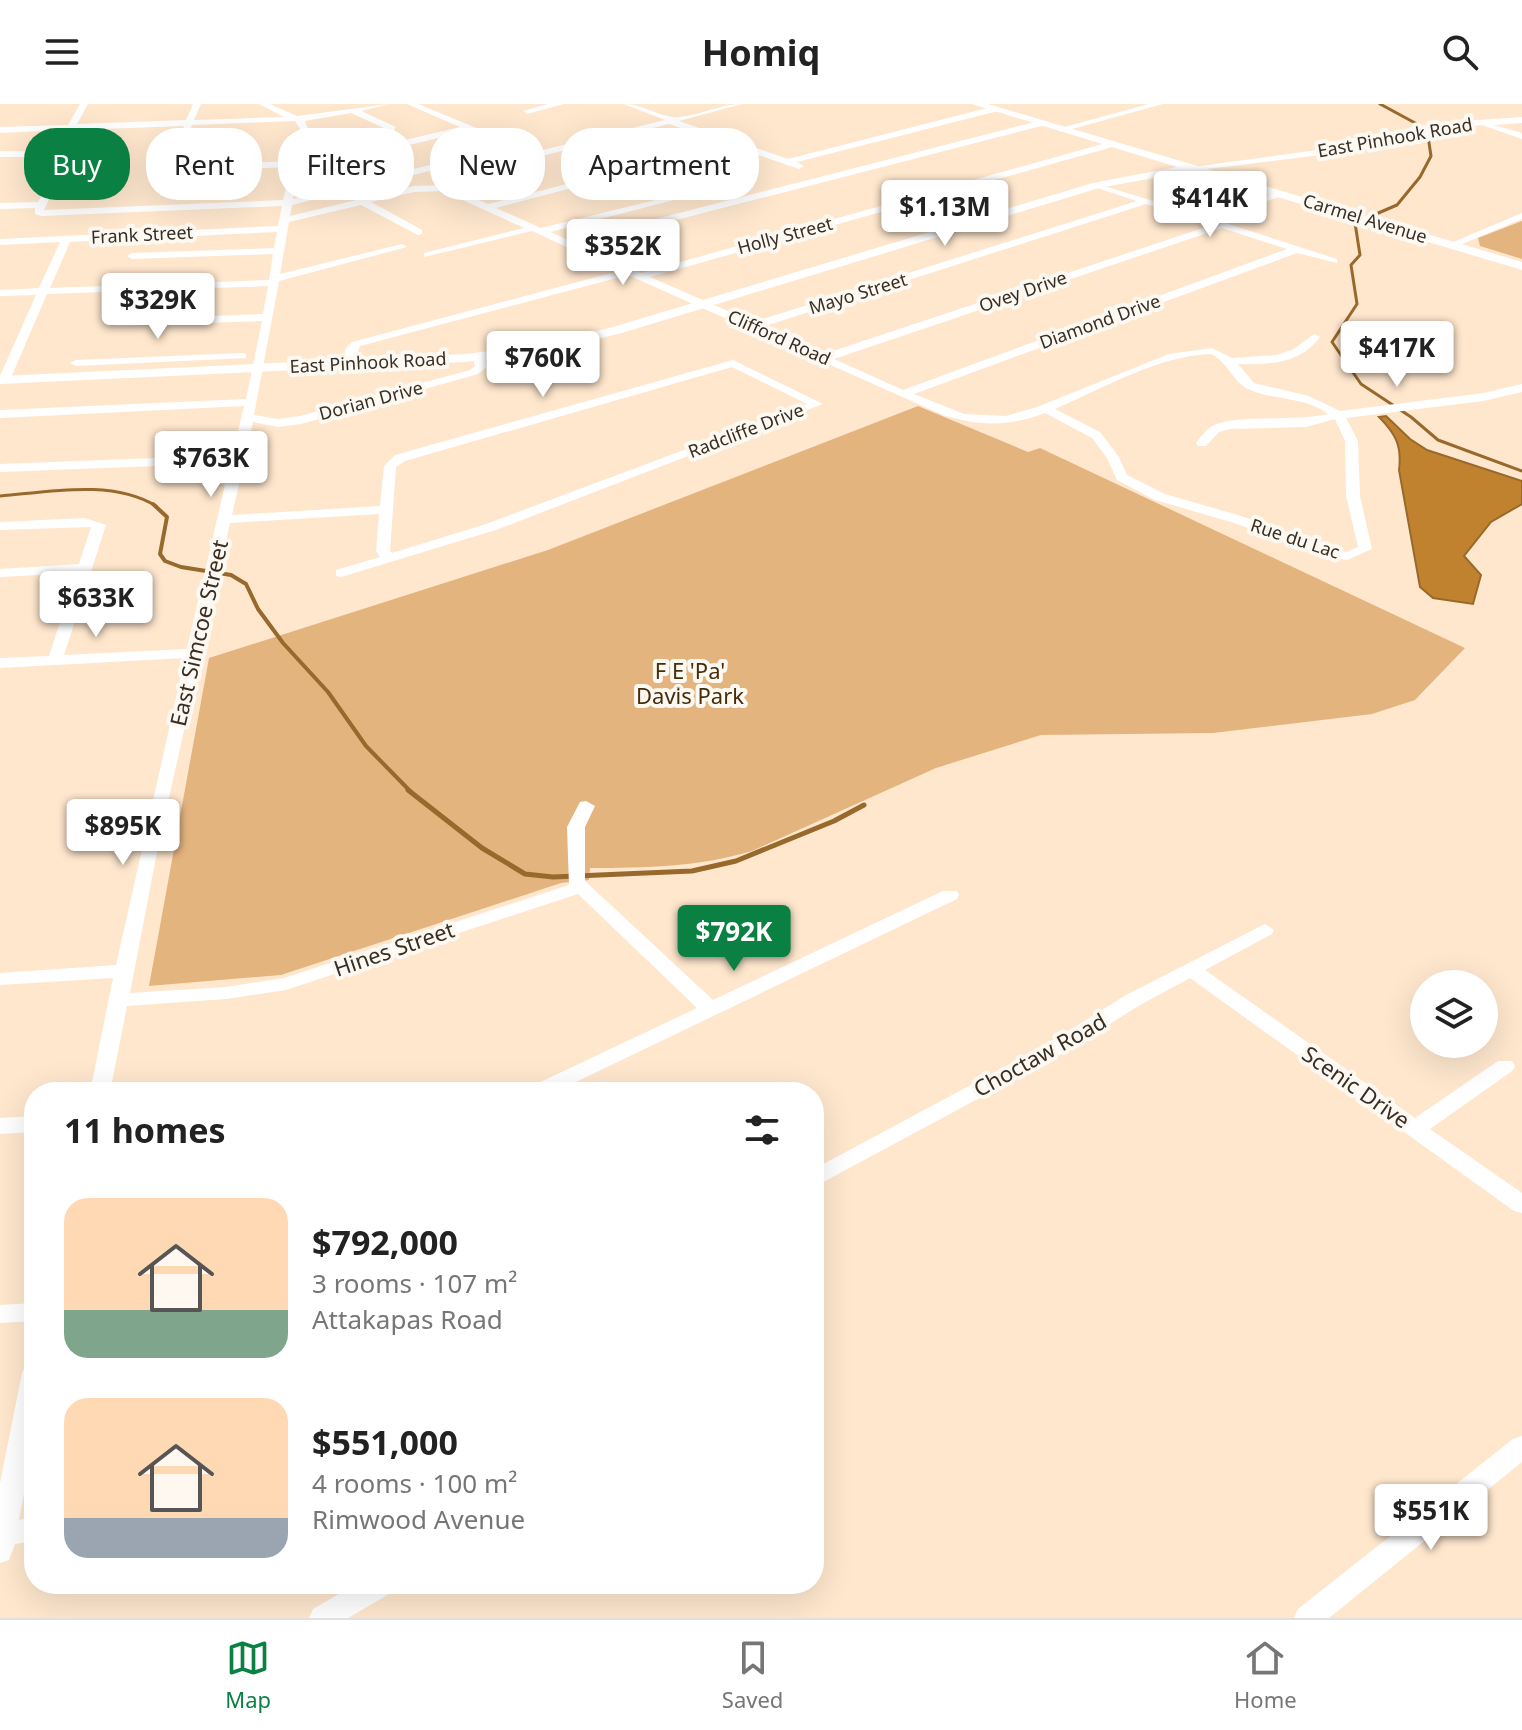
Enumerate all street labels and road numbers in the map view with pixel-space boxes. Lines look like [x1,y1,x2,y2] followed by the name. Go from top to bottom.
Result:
[1315,112,1474,162] street label: East Pinhook Road
[1300,188,1430,248] street label: Carmel Avenue
[734,211,835,259] street label: Holly Street
[90,219,194,249] street label: Frank Street
[976,265,1070,317] street label: Ovey Drive
[806,267,910,319] street label: Mayo Street
[1036,288,1163,354] street label: Diamond Drive
[724,304,835,370] street label: Clifford Road
[289,346,447,378] street label: East Pinhook Road
[316,375,425,425] street label: Dorian Drive
[684,397,807,463] street label: Radcliffe Drive
[1248,512,1343,564] street label: Rue du Lac
[162,537,234,729] street label: East Simcoe Street
[329,913,458,983] street label: Hines Street
[968,1005,1111,1103] street label: Choctaw Road
[1297,1038,1416,1134] street label: Scenic Drive

